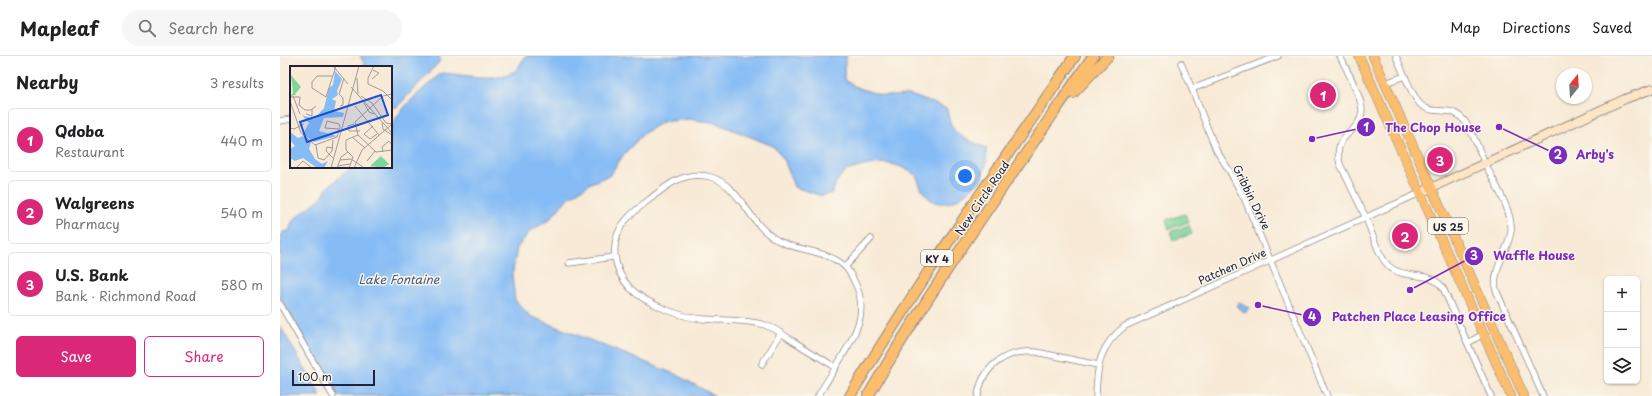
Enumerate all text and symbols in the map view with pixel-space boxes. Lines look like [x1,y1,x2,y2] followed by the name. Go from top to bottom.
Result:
[122,10,402,46] search box
[20,14,98,42] text: Mapleaf
[168,16,254,39] text: Search here
[136,17,158,39] icon: search
[1450,17,1480,38] text: Map
[1502,17,1570,38] text: Directions
[1592,17,1632,38] text: Saved
[290,66,392,168] inset map
[1556,68,1592,104] north arrow
[16,69,78,95] text: Nearby
[210,73,264,92] text: 3 results
[1310,80,1336,110] pin: 1
[1356,115,1489,139] callout: The Chop House
[1363,118,1369,136] text: 1
[1385,118,1481,136] text: The Chop House
[55,119,105,142] text: Qdoba
[27,131,33,150] text: 1
[220,131,263,150] text: 440 m
[55,142,125,161] text: Restaurant
[1548,143,1622,167] callout: Arby's
[1427,145,1453,175] pin: 3
[1554,145,1563,163] text: 2
[1575,145,1614,163] text: Arby's
[951,157,1013,239] street label: New Circle Road
[1229,162,1275,233] street label: Gribbin Drive
[955,166,975,186] your location
[55,191,134,214] text: Walgreens
[25,203,35,222] text: 2
[220,203,263,222] text: 540 m
[55,214,120,233] text: Pharmacy
[1428,218,1468,234] road number: US 25
[1392,221,1418,251] pin: 2
[1195,243,1269,289] street label: Patchen Drive
[1464,244,1583,268] callout: Waffle House
[1470,246,1478,264] text: 3
[1493,246,1575,264] text: Waffle House
[921,250,953,266] road number: KY 4
[55,263,129,286] text: U.S. Bank
[358,270,440,288] water label: Lake Fontaine
[26,275,34,294] text: 3
[221,275,263,294] text: 580 m
[1604,276,1640,384] map controls
[1604,276,1640,312] button: +
[55,286,196,305] text: Bank · Richmond Road
[1302,305,1515,329] callout: Patchen Place Leasing Office
[1308,307,1316,325] text: 4
[1332,307,1507,325] text: Patchen Place Leasing Office
[1604,312,1640,348] button: −
[16,336,136,377] button: Save
[144,336,264,377] button: Share
[1604,348,1640,384] button: layers
[292,368,375,387] scale bar
[298,368,332,385] text: 100 m

